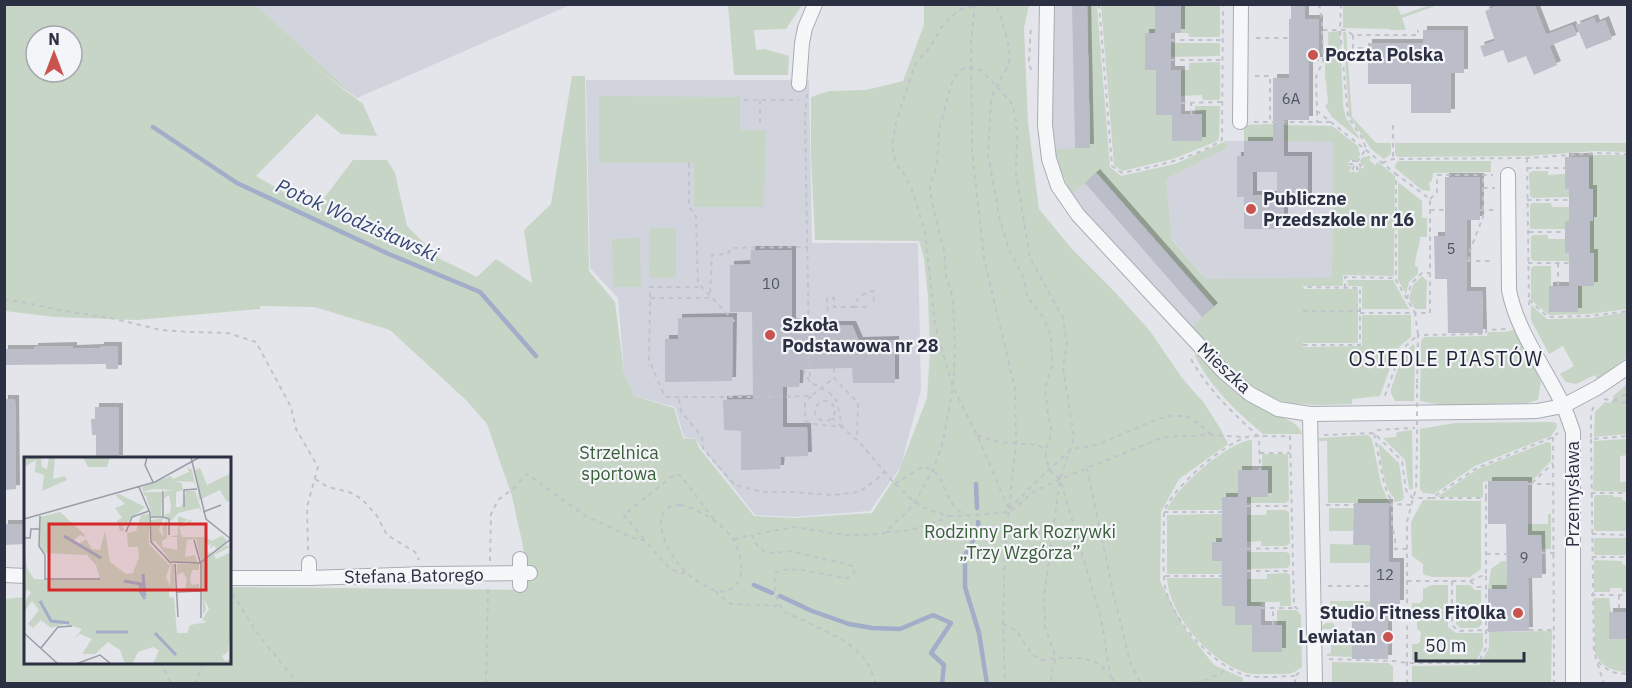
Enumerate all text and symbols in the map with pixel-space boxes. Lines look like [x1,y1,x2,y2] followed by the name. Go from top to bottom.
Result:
[24,24,84,84] north arrow
[48,29,60,49] text: N
[1325,43,1443,66] place label: Poczta Polska
[1306,48,1320,62] marker: Poczta Polska
[1282,89,1301,108] house number: 6A
[272,172,443,268] water label: Potok Wodzisławski
[1263,187,1414,231] place label: Publiczne Przedszkole nr 16
[1244,202,1258,216] marker: Publiczne Przedszkole nr 16
[1446,239,1456,258] house number: 5
[762,274,780,293] house number: 10
[782,313,939,357] place label: Szkoła Podstawowa nr 28
[763,328,777,342] marker: Szkoła Podstawowa nr 28
[1193,337,1256,398] street label: Mieszka
[1348,345,1544,372] district label: OSIEDLE PIASTÓW
[1561,440,1584,547] street label: Przemysława
[579,441,659,485] park label: Strzelnica sportowa
[24,457,231,664] inset map
[924,520,1116,564] park label: Rodzinny Park Rozrywki „Trzy Wzgórza”
[1519,548,1529,567] house number: 9
[344,563,484,588] street label: Stefana Batorego
[1376,565,1394,584] house number: 12
[1320,601,1506,624] place label: Studio Fitness FitOlka
[1511,606,1525,620] marker: Studio Fitness FitOlka
[1298,625,1376,648] place label: Lewiatan
[1416,625,1524,663] scale bar
[1381,630,1395,644] marker: Lewiatan
[1425,634,1467,657] text: 50 m

